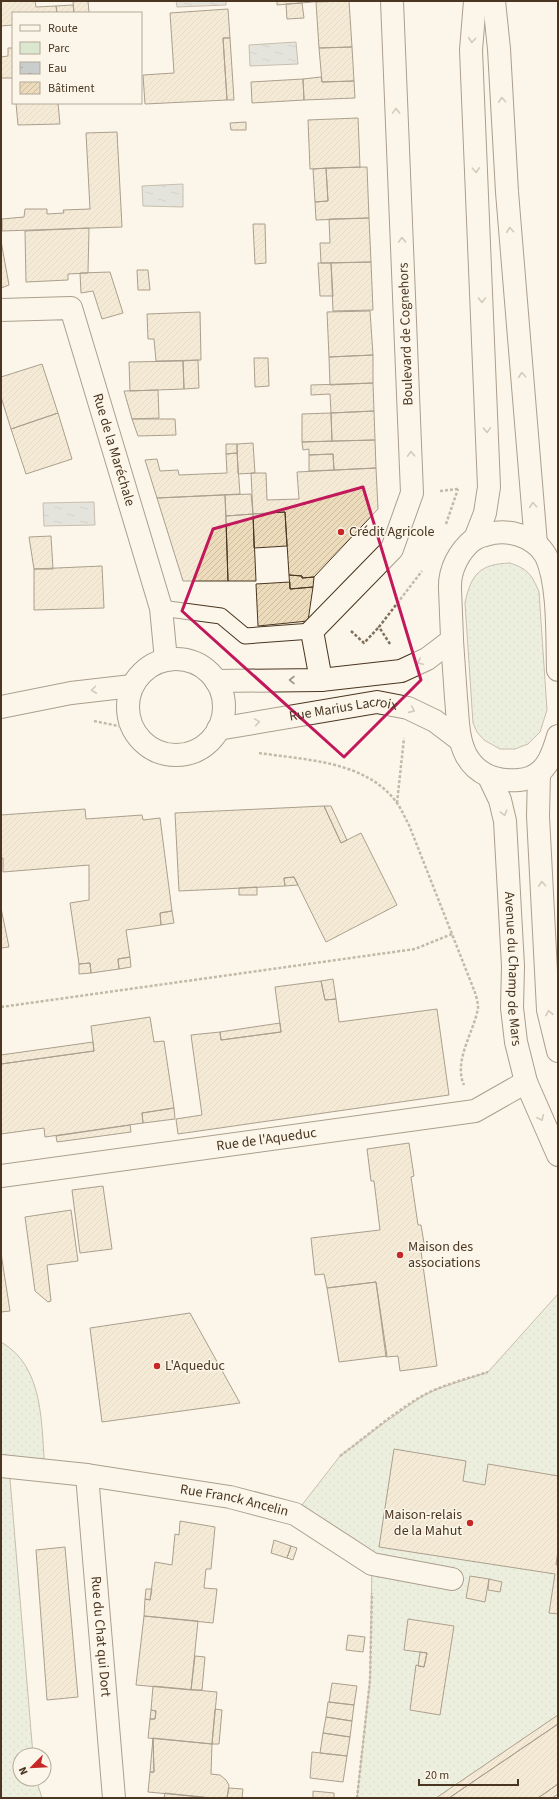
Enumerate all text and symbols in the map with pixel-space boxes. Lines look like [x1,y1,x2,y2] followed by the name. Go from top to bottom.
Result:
[12,12,142,104] legend
[48,20,78,37] text: Route
[467,37,476,43] one-way arrow
[48,40,70,57] text: Parc
[48,60,67,77] text: Eau
[48,80,94,97] text: Bâtiment
[498,97,507,103] one-way arrow
[392,108,401,114] one-way arrow
[472,167,481,173] one-way arrow
[506,227,515,233] one-way arrow
[397,237,406,243] one-way arrow
[394,262,418,406] street label: Boulevard de Cognehors
[477,297,486,303] one-way arrow
[518,372,527,378] one-way arrow
[87,391,140,509] street label: Rue de la Maréchale
[483,427,491,433] one-way arrow
[406,451,415,457] one-way arrow
[529,502,538,508] one-way arrow
[349,522,435,542] place label: Crédit Agricole
[336,527,346,537] marker: Crédit Agricole
[417,657,424,665] one-way arrow
[289,676,295,684] one-way arrow
[91,685,97,694] one-way arrow
[288,692,400,727] street label: Rue Marius Lacroix
[408,705,415,713] one-way arrow
[254,718,260,727] one-way arrow
[499,810,507,817] one-way arrow
[538,881,546,887] one-way arrow
[499,891,527,1048] street label: Avenue du Champ de Mars
[546,1010,554,1017] one-way arrow
[536,1114,544,1121] one-way arrow
[215,1123,319,1156] street label: Rue de l'Aqueduc
[408,1237,480,1273] place label: Maison des associations
[395,1250,405,1260] marker: Maison des associations
[165,1356,226,1376] place label: L'Aqueduc
[152,1361,162,1371] marker: L'Aqueduc
[179,1479,291,1522] street label: Rue Franck Ancelin
[384,1505,462,1541] place label: Maison-relais de la Mahut
[465,1518,475,1528] marker: Maison-relais de la Mahut
[85,1575,116,1698] street label: Rue du Chat qui Dort
[12,1747,52,1787] north arrow
[419,1761,518,1787] scale bar
[15,1764,32,1777] text: N
[425,1767,449,1784] text: 20 m

